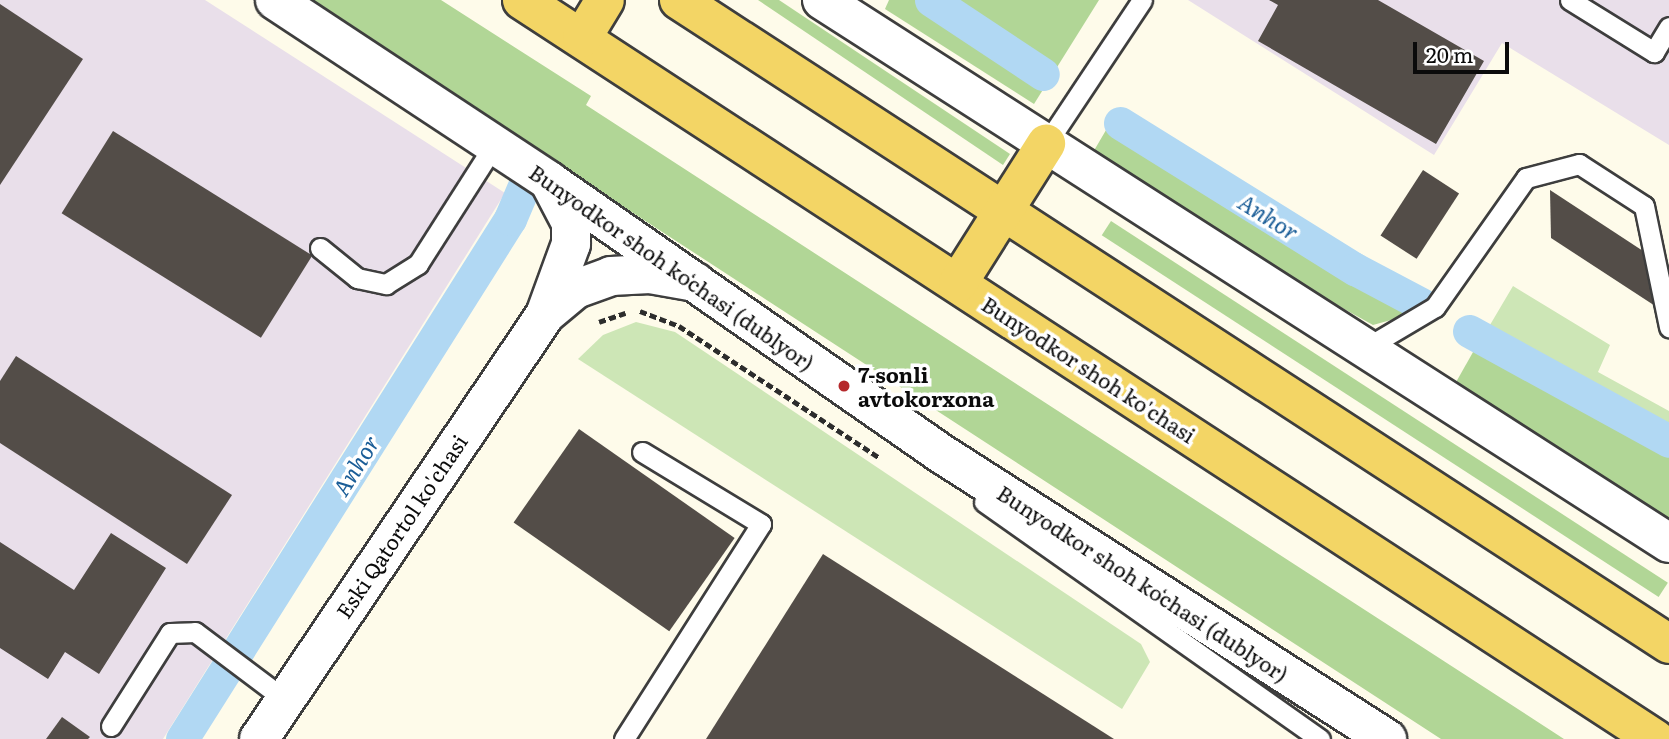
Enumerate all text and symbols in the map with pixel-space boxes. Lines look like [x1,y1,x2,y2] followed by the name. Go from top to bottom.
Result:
[1417,28,1513,72] scale bar
[1426,38,1473,69] text: 20 m
[525,159,819,375] street label: Bunyodkor shoh koʻchasi (dublyor)
[1234,187,1304,245] water label: Anhor
[978,291,1200,447] street label: Bunyodkor shoh ko'chasi
[858,361,994,411] place label: 7-sonli avtokorxona
[836,378,852,394] marker: 7-sonli avtokorxona
[330,429,472,623] street label: Eski Qatortol ko'chasi
[326,430,384,500] water label: Anhor
[993,479,1293,687] street label: Bunyodkor shoh koʻchasi (dublyor)

